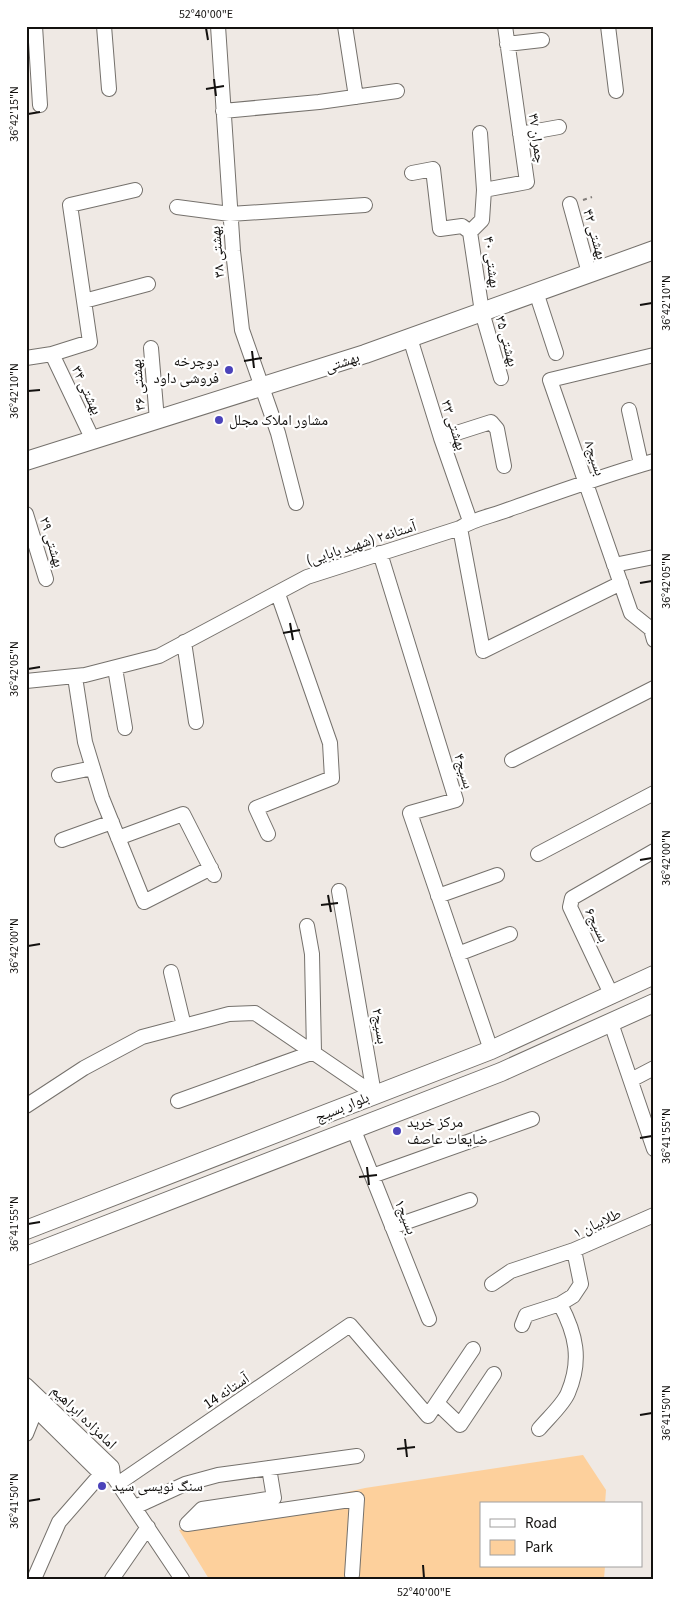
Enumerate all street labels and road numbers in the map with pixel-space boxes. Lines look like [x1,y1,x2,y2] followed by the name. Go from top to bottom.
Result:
[523,112,550,165] street label: چمران ۴۷
[577,206,612,262] street label: بهشتی ۴۲
[205,225,230,279] street label: بهشتی ۳۸
[478,235,505,289] street label: بهشتی ۴۰
[490,313,523,369] street label: بهشتی ۳۵
[322,347,362,378] street label: بهشتی
[126,358,151,412] street label: بهشتی ۳۶
[66,362,107,418] street label: بهشتی ۳۴
[436,397,472,453] street label: بهشتی ۳۳
[579,438,610,479] street label: بسیج۸
[34,514,69,570] street label: بهشتی ۲۹
[303,515,420,571] street label: آستانه۲ (شهید بابایی)
[448,751,479,792] street label: بسیج۴
[579,904,614,946] street label: بسیج۶
[366,1007,393,1046] street label: بسیج۲
[312,1087,372,1128] street label: بلوار بسیج
[389,1196,422,1238] street label: بسیج۱
[570,1203,625,1244] street label: طلابیان ۱
[199,1368,254,1415] street label: آستانه 14
[46,1381,121,1454] street label: امامزاده ابراهیم

